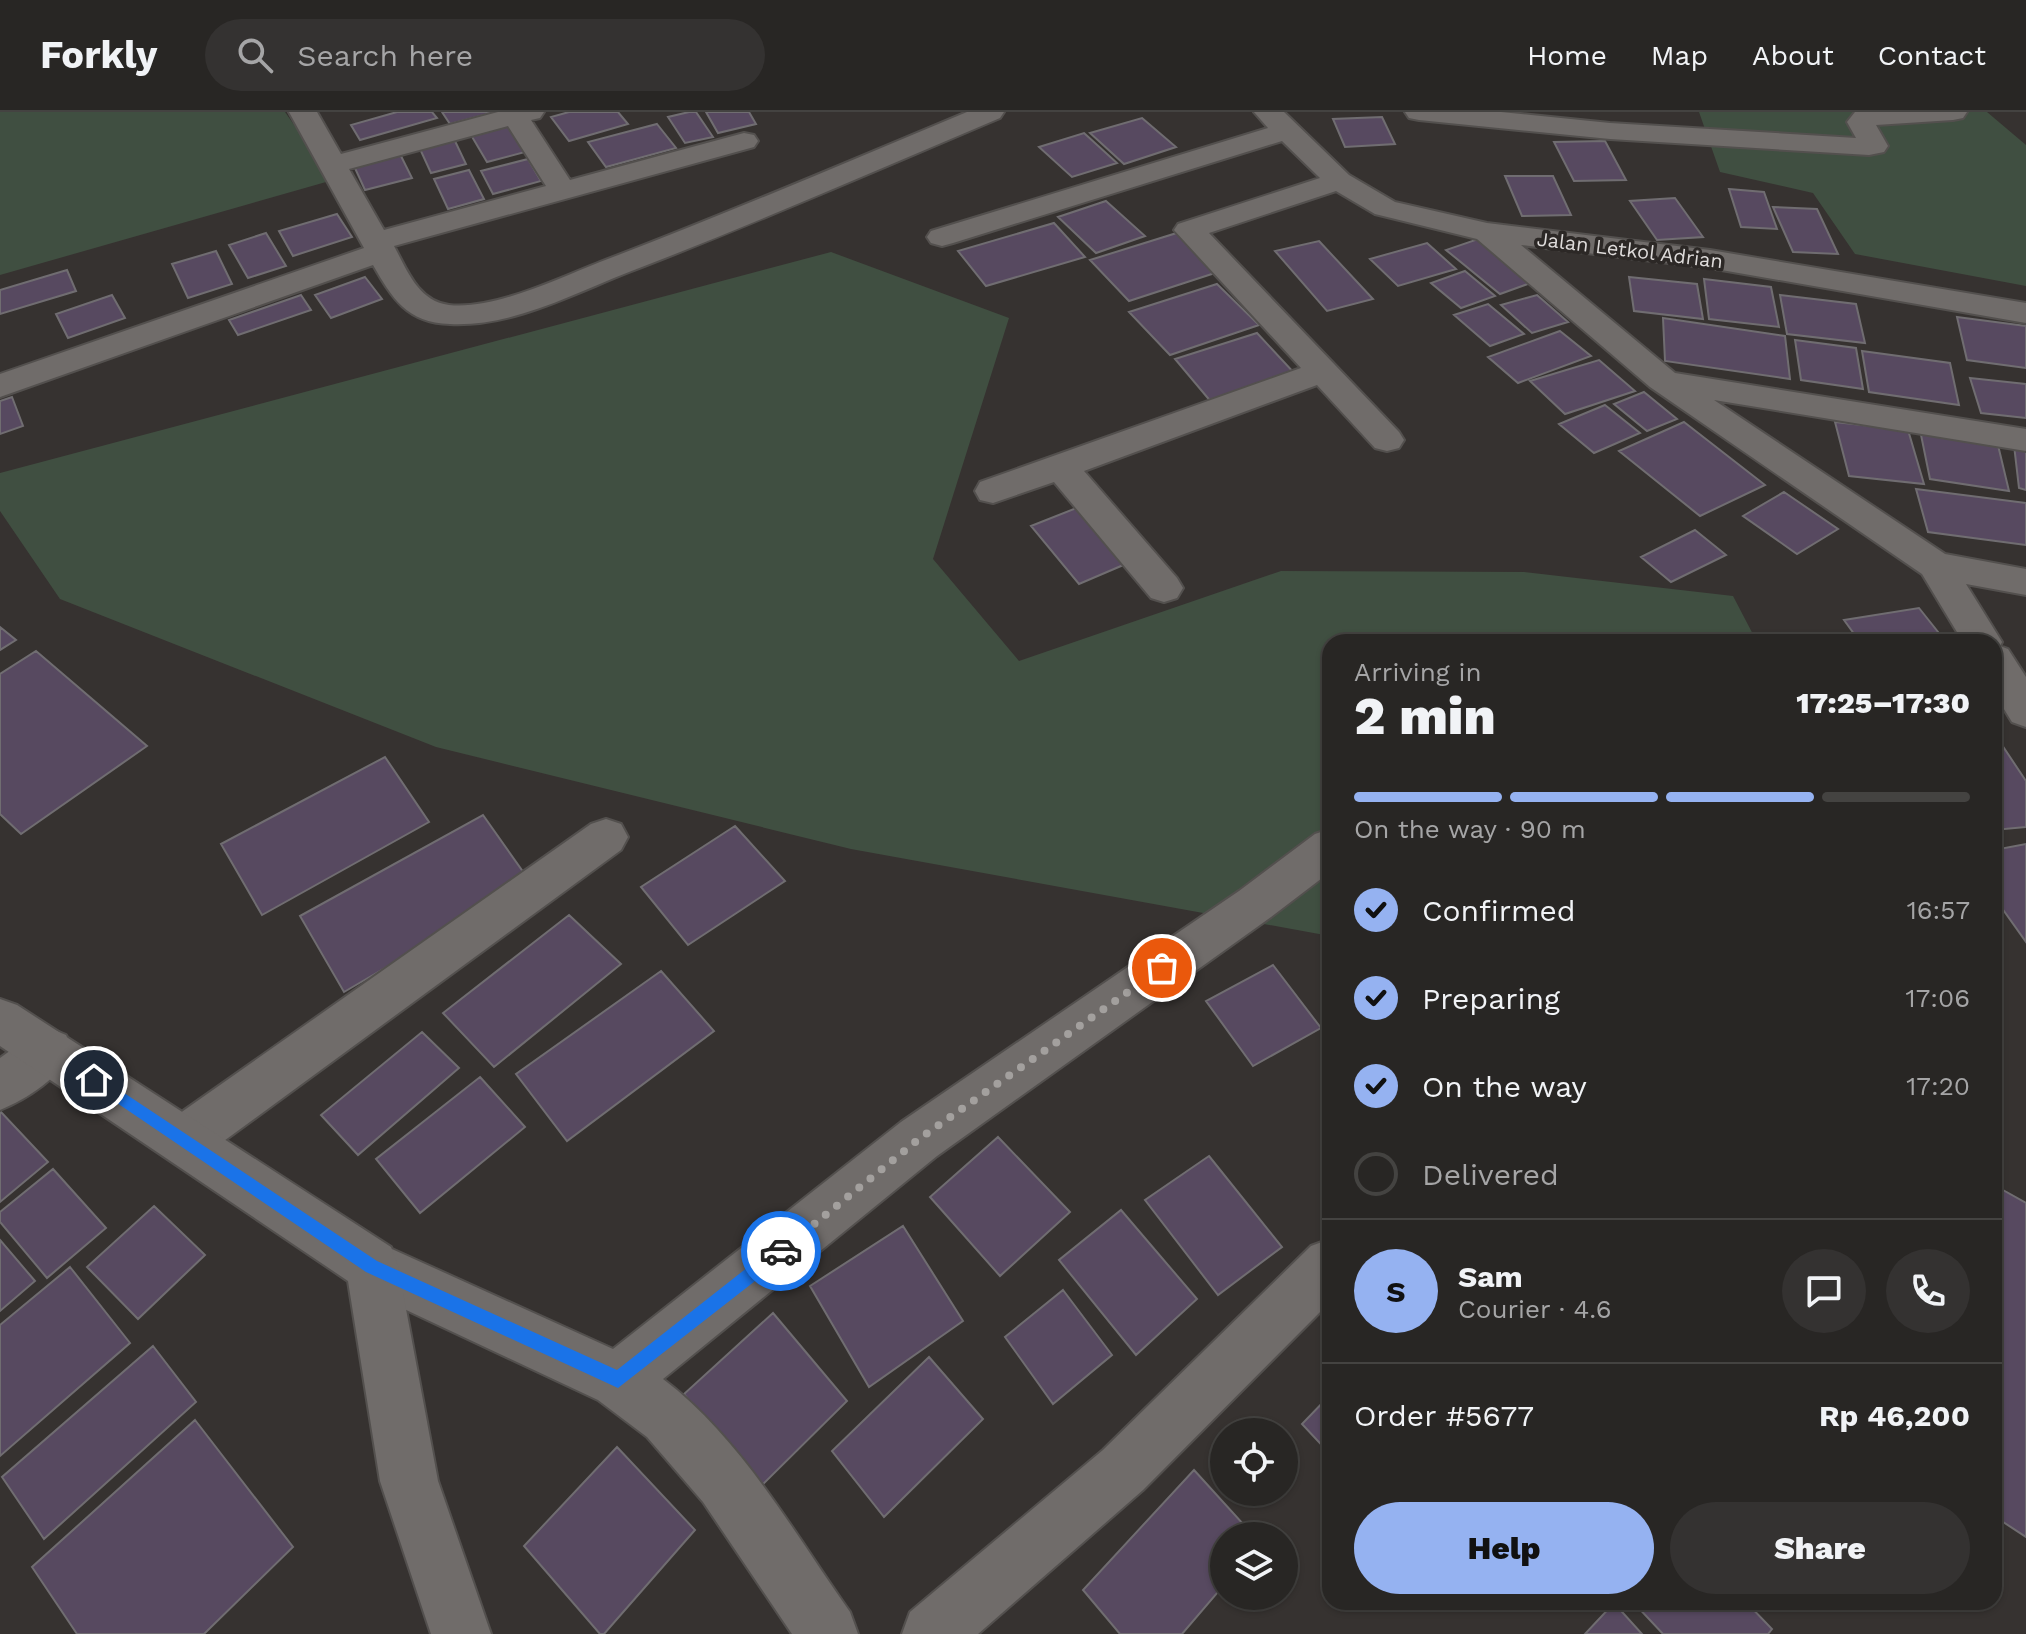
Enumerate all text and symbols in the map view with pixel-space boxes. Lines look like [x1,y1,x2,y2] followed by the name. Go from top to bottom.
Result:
[205,19,765,91] search box
[40,33,157,77] text: Forkly
[233,33,277,77] icon: search
[297,38,473,73] text: Search here
[1527,39,1607,72] text: Home
[1651,39,1708,72] text: Map
[1752,39,1834,72] text: About
[1878,39,1986,72] text: Contact
[1536,227,1724,273] street label: Jalan Letkol Adrian
[1354,657,1482,687] text: Arriving in
[1796,685,1970,720] text: 17:25–17:30
[1354,686,1496,747] text: 2 min
[1354,814,1586,844] text: On the way · 90 m
[1354,888,1398,932] icon: check
[1422,893,1576,928] text: Confirmed
[1907,895,1970,925] text: 16:57
[1128,934,1196,1002] pin
[1140,946,1184,990] icon: bag
[1354,976,1398,1020] icon: check
[1422,981,1560,1016] text: Preparing
[1906,983,1970,1013] text: 17:06
[60,1046,128,1114] pin
[72,1058,116,1102] icon: home
[1354,1064,1398,1108] icon: check
[1422,1069,1587,1104] text: On the way
[1906,1071,1970,1101] text: 17:20
[1422,1157,1559,1192] text: Delivered
[741,1211,821,1291] courier
[759,1229,803,1273] icon: car
[1782,1249,1866,1333] button: chat
[1886,1249,1970,1333] button: phone
[1458,1259,1523,1294] text: Sam
[1386,1274,1406,1309] text: S
[1458,1294,1612,1324] text: Courier · 4.6
[1354,1398,1534,1433] text: Order #5677
[1819,1398,1970,1433] text: Rp 46,200
[1210,1418,1298,1610] map controls
[1210,1418,1298,1506] button: locate
[1354,1502,1654,1594] button: Help
[1670,1502,1970,1594] button: Share
[1210,1522,1298,1610] button: layers

